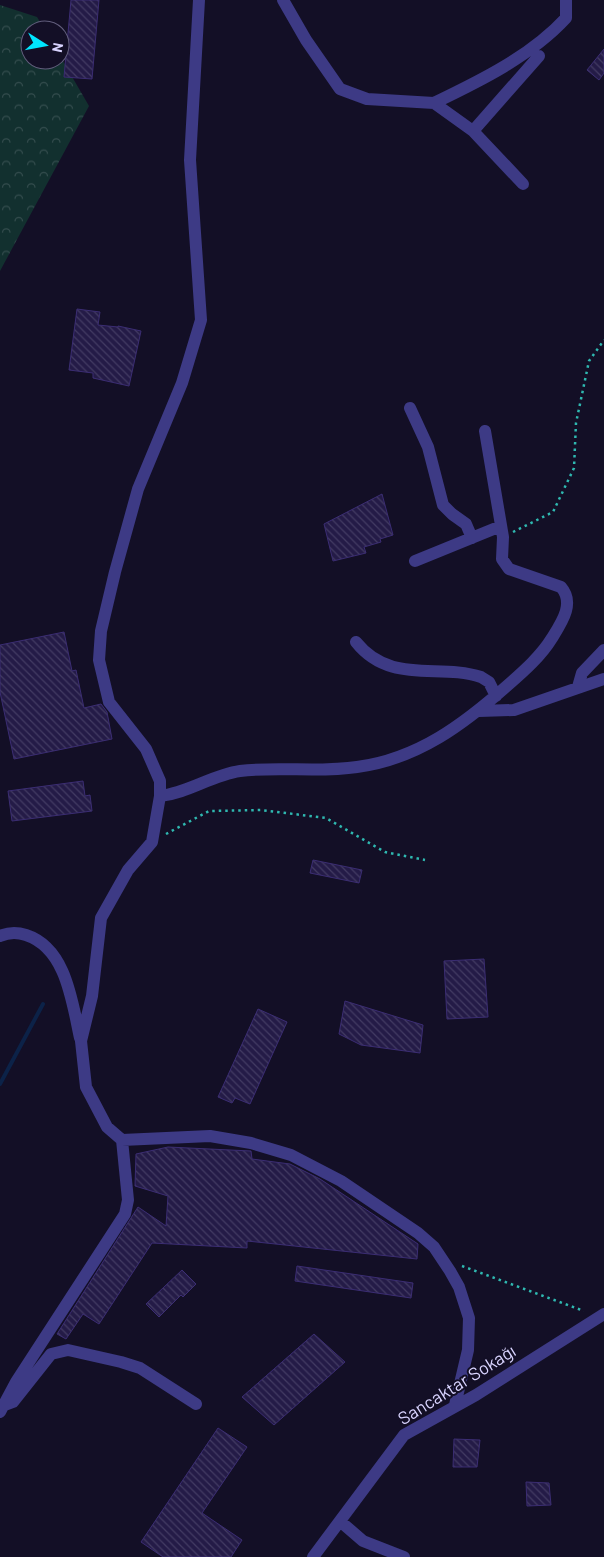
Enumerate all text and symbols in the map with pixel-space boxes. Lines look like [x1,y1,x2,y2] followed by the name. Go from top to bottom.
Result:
[20,20,70,70] north arrow
[49,41,67,54] text: N
[394,1339,519,1429] street label: Sancaktar Sokağı

